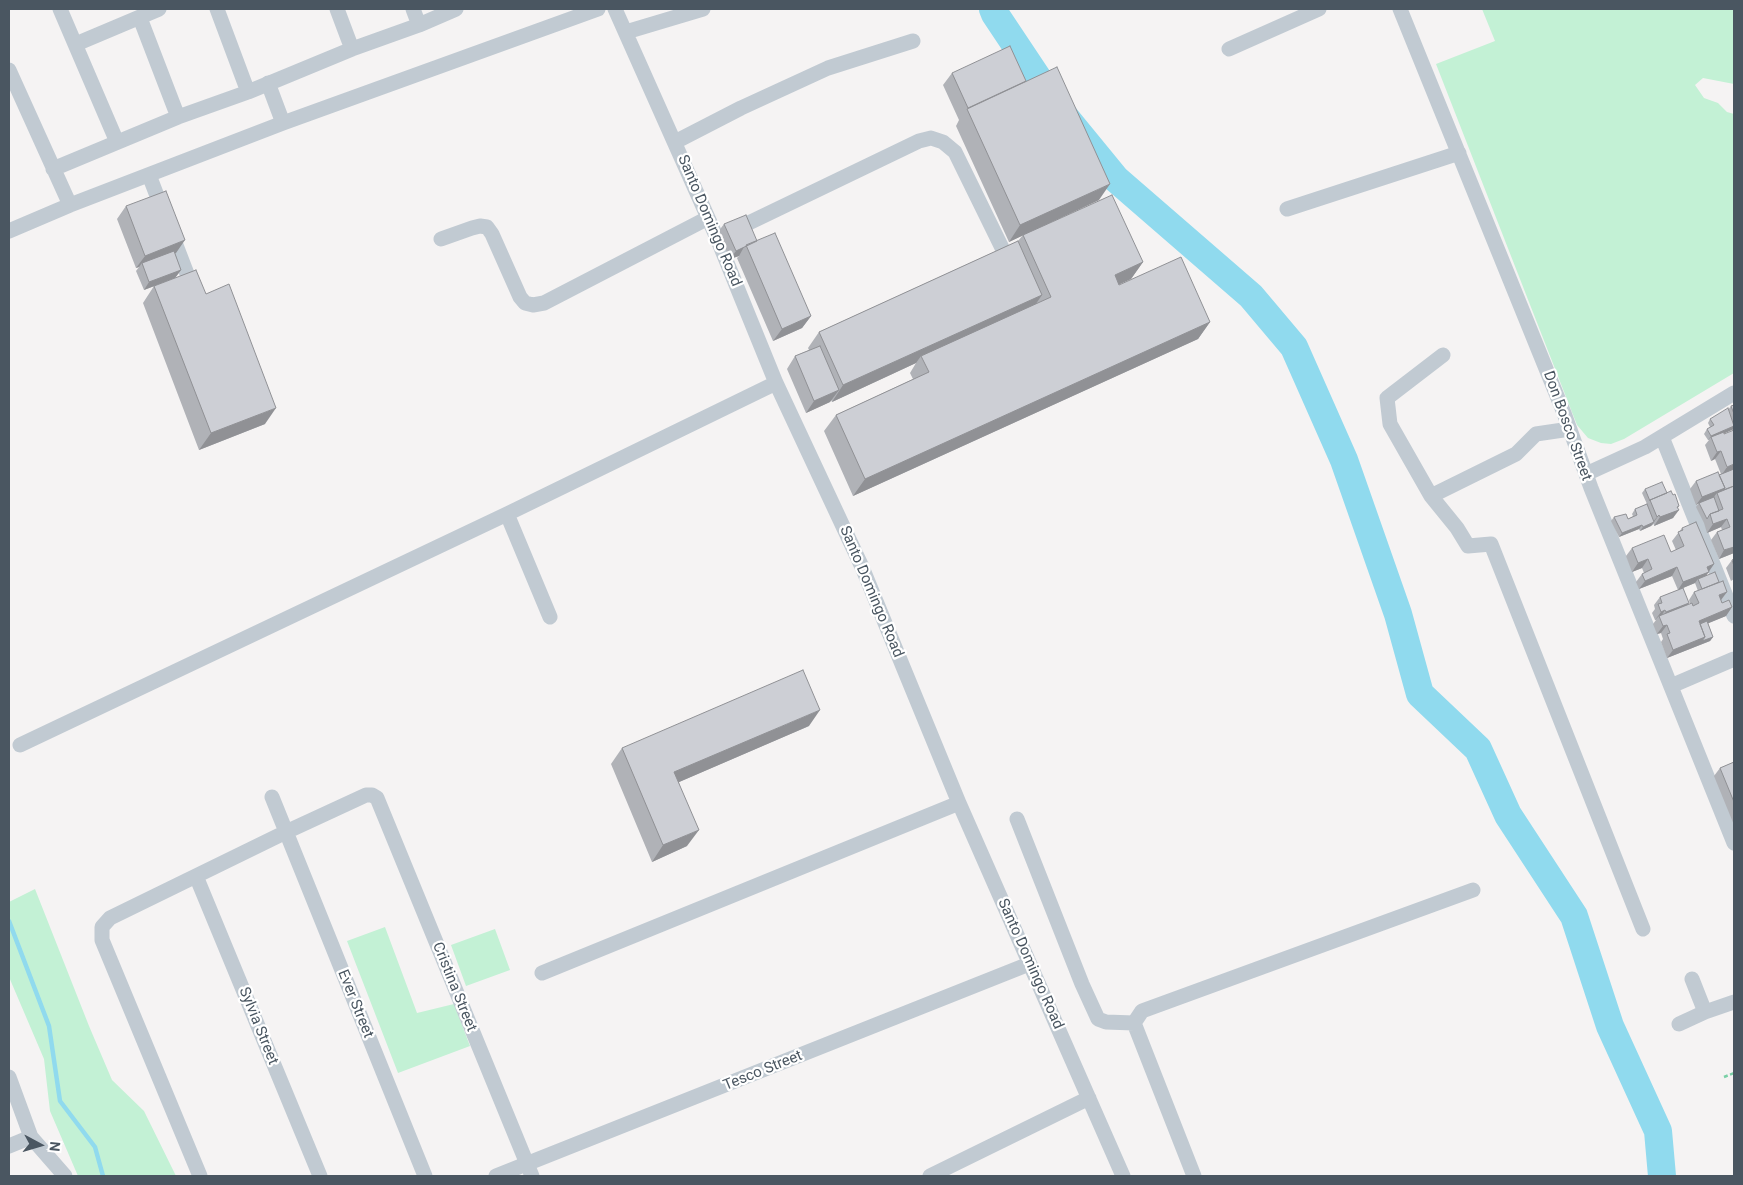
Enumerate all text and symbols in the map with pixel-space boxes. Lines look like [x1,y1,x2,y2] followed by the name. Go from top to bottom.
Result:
[673,153,745,289] street label: Santo Domingo Road
[1539,369,1595,483] street label: Don Bosco Street
[835,524,907,660] street label: Santo Domingo Road
[993,896,1067,1032] street label: Santo Domingo Road
[428,940,480,1034] street label: Cristina Street
[333,967,377,1041] street label: Ever Street
[234,985,282,1067] street label: Sylvia Street
[721,1047,805,1095] street label: Tesco Street
[15,1120,65,1170] north arrow
[46,1141,63,1152] text: N

